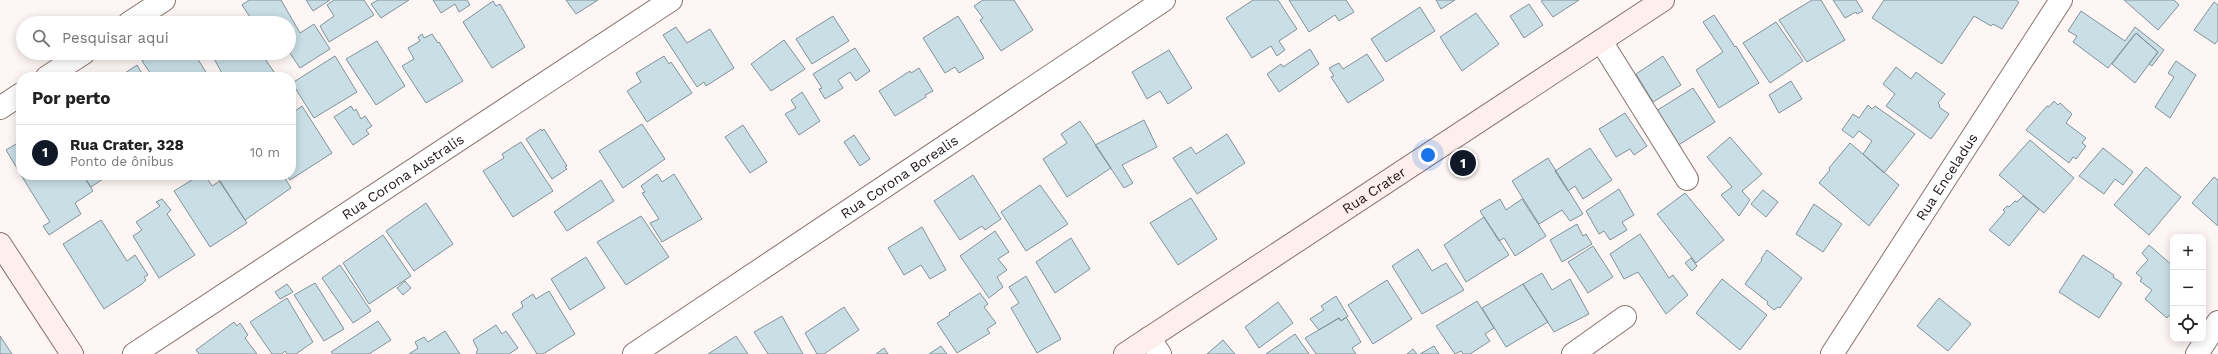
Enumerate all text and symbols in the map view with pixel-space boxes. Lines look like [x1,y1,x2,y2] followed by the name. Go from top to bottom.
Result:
[16,16,296,60] search box
[30,27,52,49] icon: search
[62,29,169,47] text: Pesquisar aqui
[32,88,110,108] text: Por perto
[1913,130,1981,223] street label: Rua Enceladus
[339,131,467,223] street label: Rua Corona Australis
[838,132,961,222] street label: Rua Corona Borealis
[70,136,184,154] text: Rua Crater, 328
[42,145,48,160] text: 1
[250,145,280,160] text: 10 m
[1418,145,1438,165] your location
[1450,148,1476,178] pin: 1
[70,154,174,169] text: Ponto de ônibus
[1339,163,1409,217] street label: Rua Crater
[2170,234,2206,342] map controls
[2170,234,2206,270] button: +
[2170,270,2206,306] button: −
[2170,306,2206,342] button: locate

